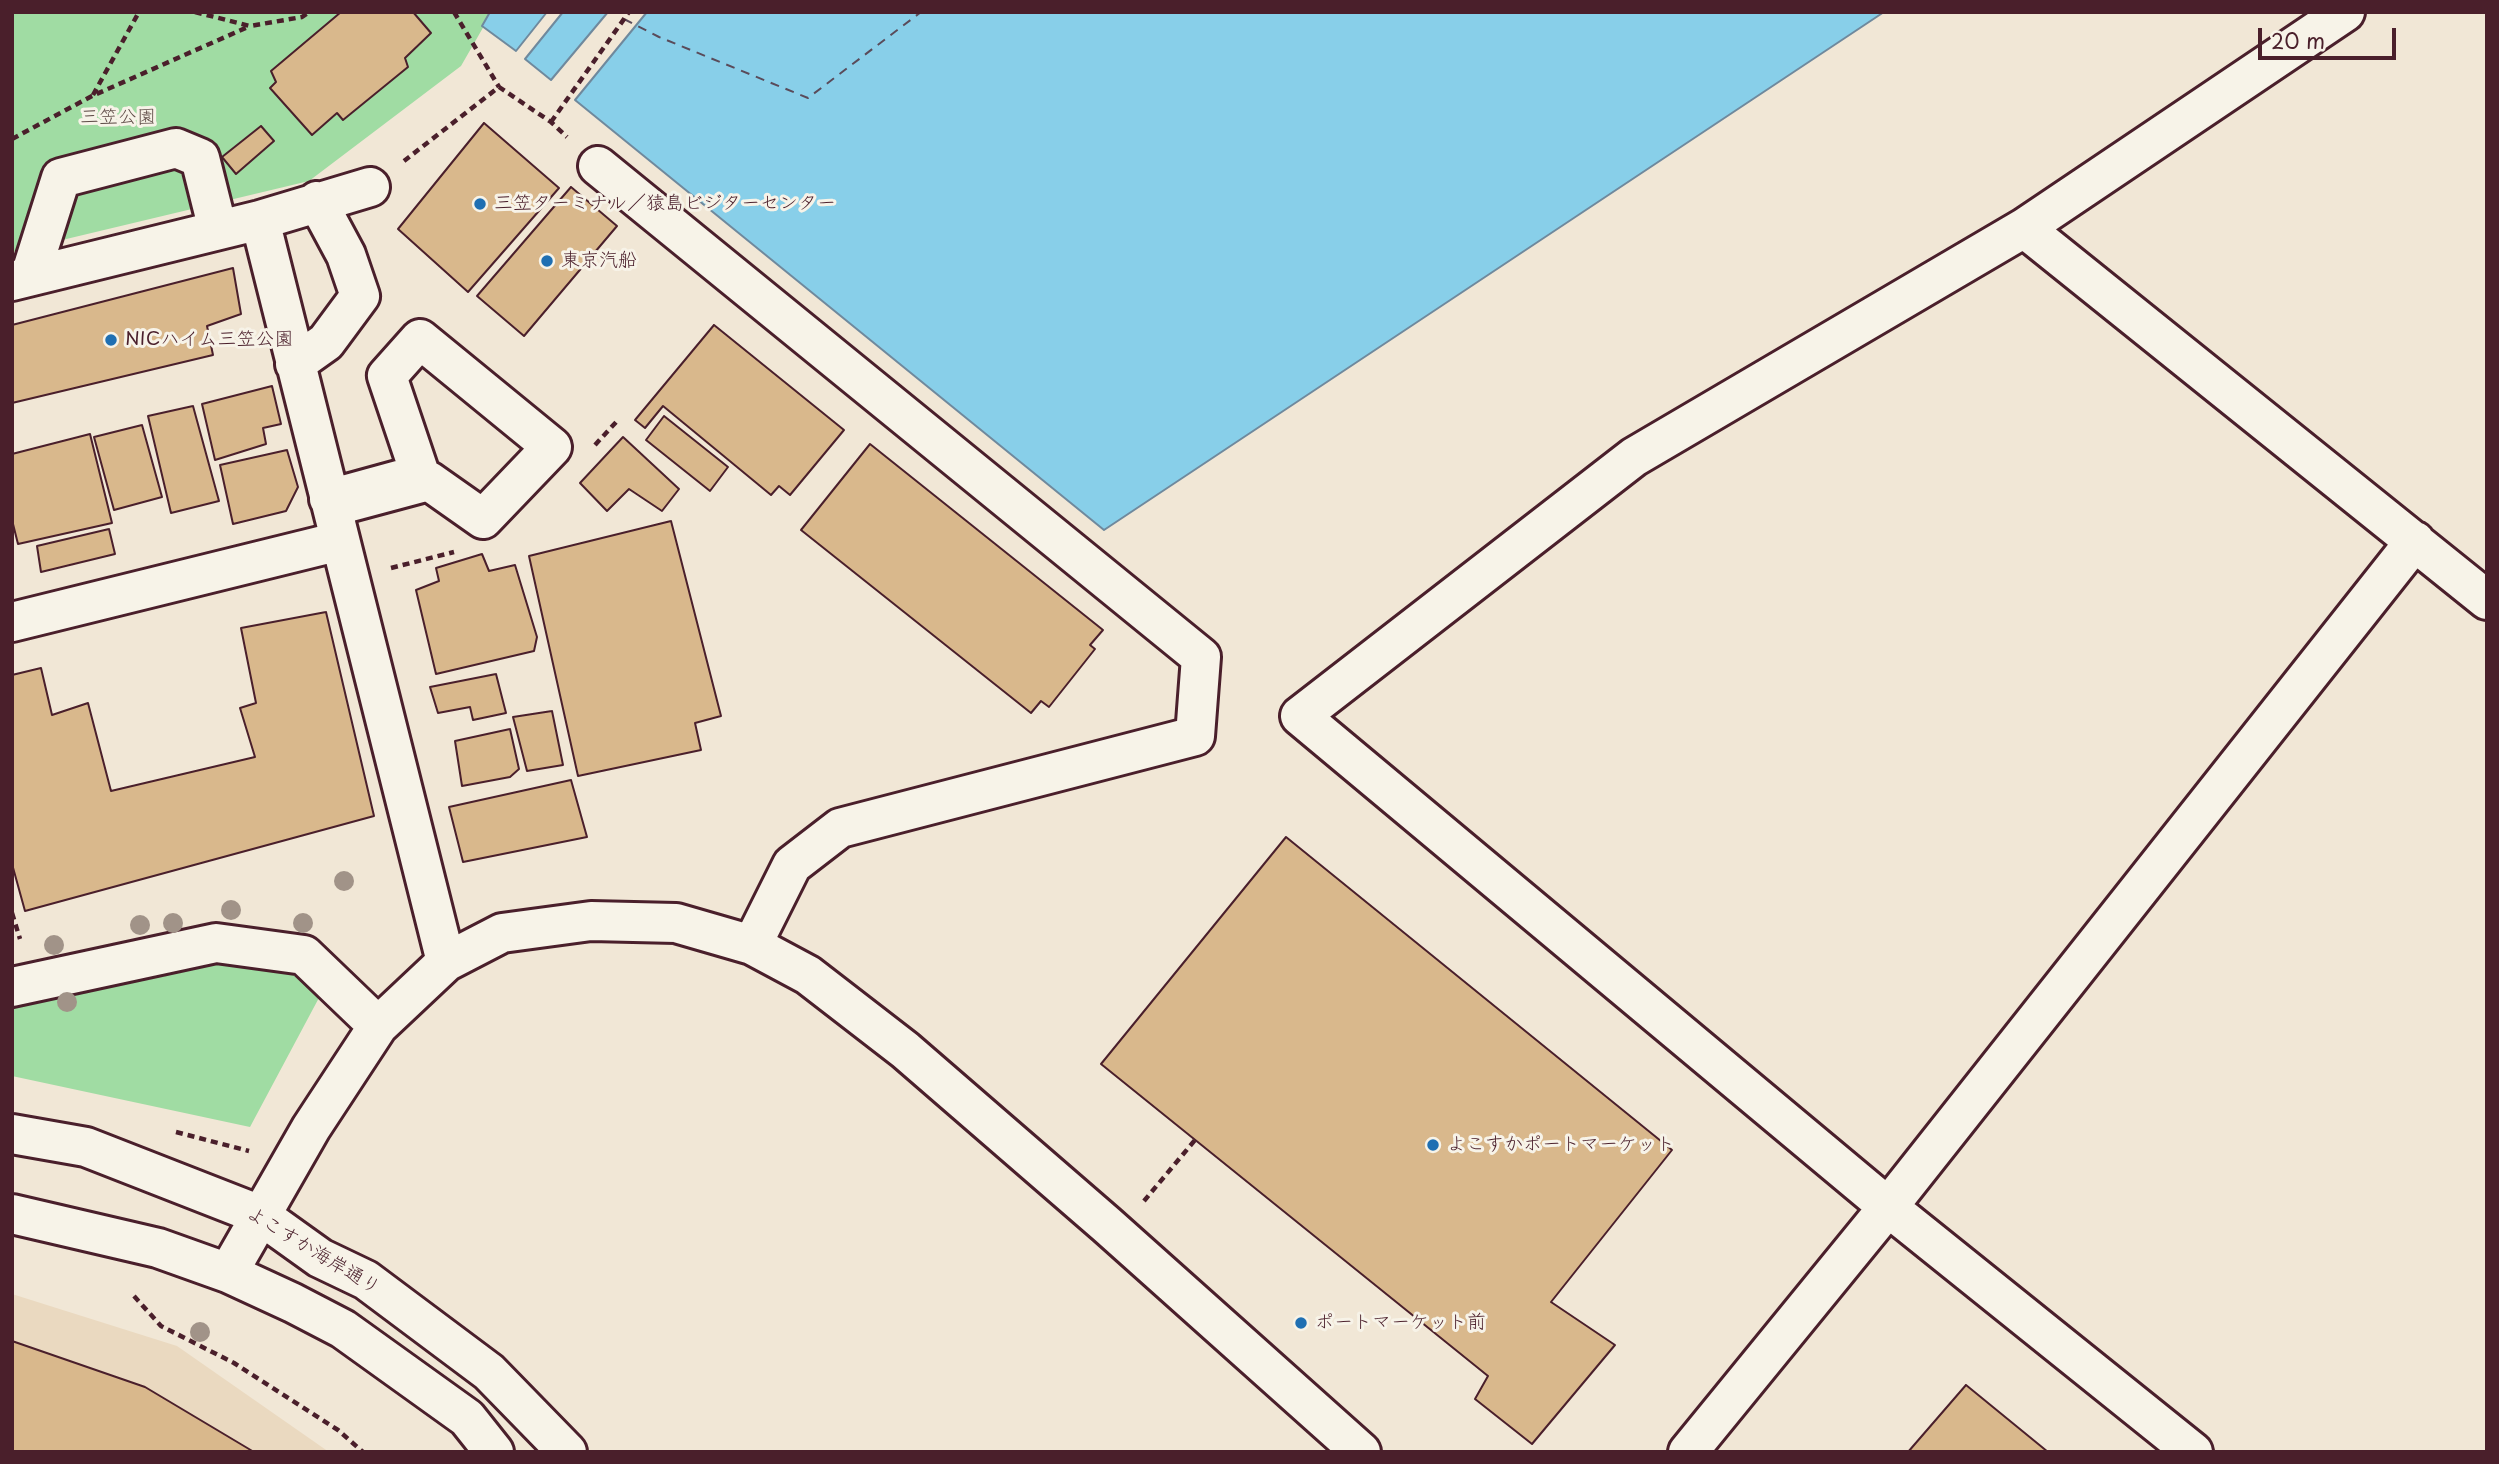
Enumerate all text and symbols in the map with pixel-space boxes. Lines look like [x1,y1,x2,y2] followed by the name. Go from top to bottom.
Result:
[2261,14,2399,58] scale bar
[2271,24,2325,56] text: 20 m
[80,107,156,129] park label: 三笠公園
[494,193,836,215] place label: 三笠ターミナル／猿島ビジターセンター
[472,196,488,212] marker: 三笠ターミナル／猿島ビジターセンター
[561,250,637,272] place label: 東京汽船
[539,253,555,269] marker: 東京汽船
[125,329,293,351] place label: NICハイム三笠公園
[103,332,119,348] marker: NICハイム三笠公園
[1447,1134,1675,1156] place label: よこすかポートマーケット
[1425,1137,1441,1153] marker: よこすかポートマーケット
[242,1202,384,1300] street label: よこすか海岸通り
[1315,1312,1486,1334] place label: ポートマーケット前
[1293,1315,1309,1331] marker: ポートマーケット前

